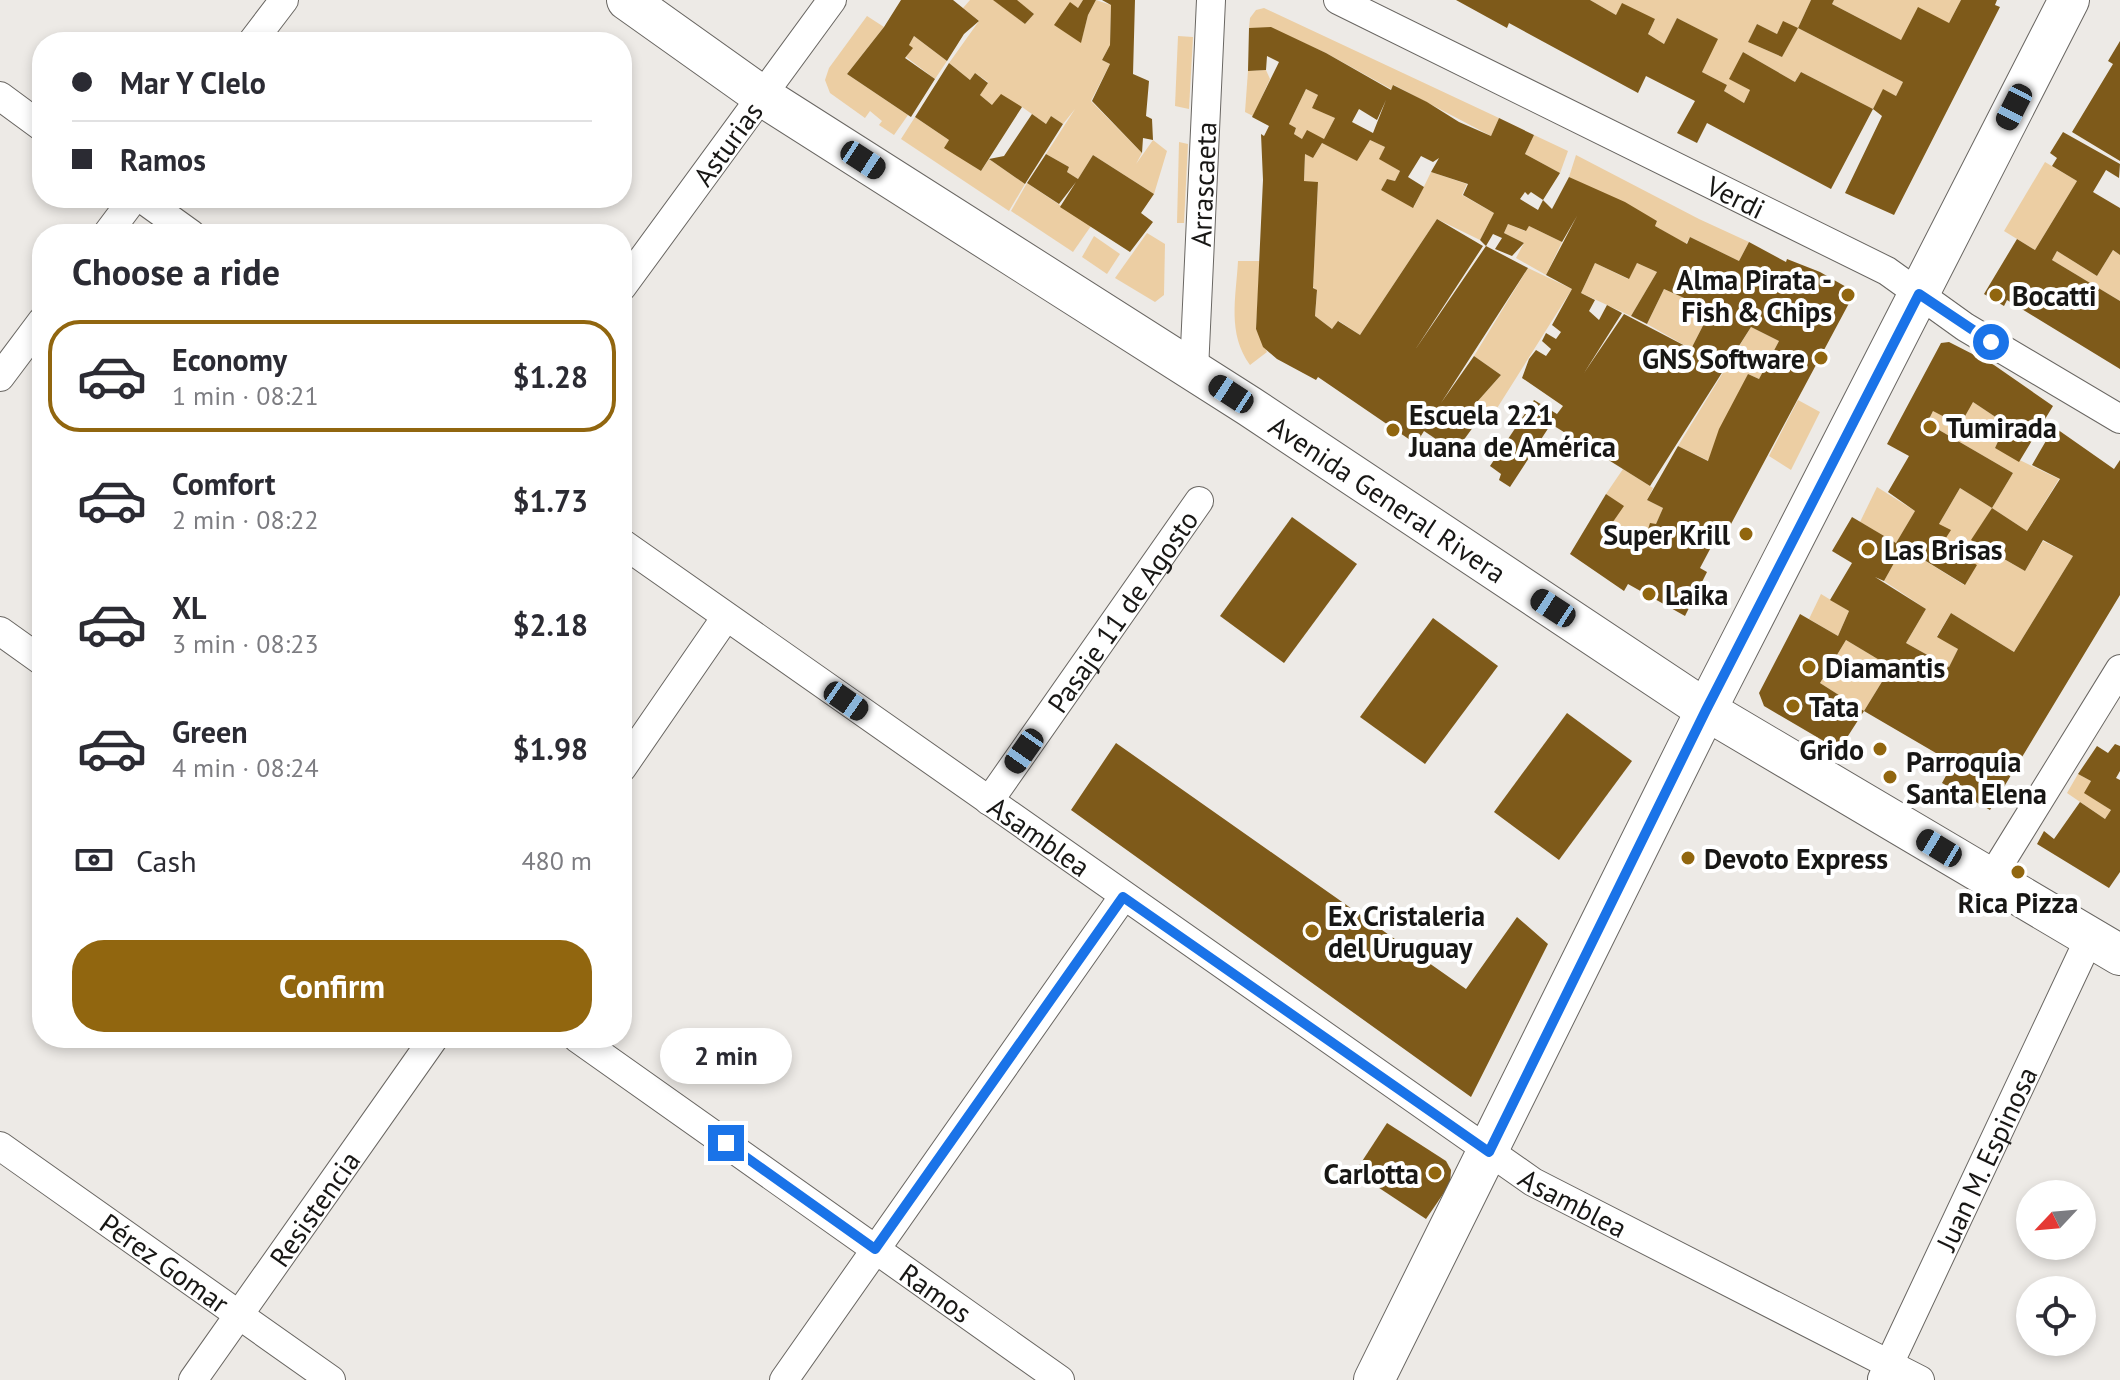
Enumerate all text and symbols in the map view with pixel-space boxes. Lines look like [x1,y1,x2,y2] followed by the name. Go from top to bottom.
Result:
[120,63,266,102] text: Mar Y CIelo
[1992,80,2036,134] car
[684,94,770,193] street label: Asturias
[1181,121,1224,248] street label: Arrascaeta
[836,137,890,183] car
[120,140,206,179] text: Ramos
[1700,166,1772,227] street label: Verdi
[72,248,280,295] text: Choose a ride
[1676,261,1832,330] place label: Alma Pirata - Fish & Chips
[2012,277,2096,314] place label: Bocatti
[1839,286,1857,304] marker: Alma Pirata - Fish & Chips
[1987,286,2005,304] marker: Bocatti
[1973,324,2009,360] route start
[76,340,148,412] icon: car
[172,340,287,379] text: Economy
[1642,340,1805,377] place label: GNS Software
[1812,349,1830,367] marker: GNS Software
[513,357,588,396] text: $1.28
[1204,371,1258,417] car
[172,379,319,412] text: 1 min · 08:21
[1408,396,1616,465] place label: Escuela 221 Juana de América
[1262,406,1514,591] street label: Avenida General Rivera
[1946,409,2057,446] place label: Tumirada
[1921,418,1939,436] marker: Tumirada
[1384,421,1402,439] marker: Escuela 221 Juana de América
[76,464,148,536] icon: car
[172,464,275,503] text: Comfort
[513,481,588,520] text: $1.73
[1038,502,1206,720] street label: Pasaje 11 de Agosto
[172,503,319,536] text: 2 min · 08:22
[1603,516,1731,553] place label: Super Krill
[1737,525,1755,543] marker: Super Krill
[1884,531,2003,568] place label: Las Brisas
[1859,540,1877,558] marker: Las Brisas
[1665,576,1728,613] place label: Laika
[1526,585,1580,631] car
[1640,585,1658,603] marker: Laika
[76,588,148,660] icon: car
[172,588,206,627] text: XL
[513,605,588,644] text: $2.18
[172,627,319,660] text: 3 min · 08:23
[1825,649,1946,686] place label: Diamantis
[1800,658,1818,676] marker: Diamantis
[819,677,873,725] car
[1809,688,1860,725] place label: Tata
[1784,697,1802,715] marker: Tata
[76,712,148,784] icon: car
[172,712,247,751] text: Green
[1000,724,1048,778] car
[513,729,588,768] text: $1.98
[1799,731,1864,768] place label: Grido
[1871,740,1889,758] marker: Grido
[1906,743,2047,812] place label: Parroquia Santa Elena
[172,751,319,784] text: 4 min · 08:24
[1881,768,1899,786] marker: Parroquia Santa Elena
[981,787,1098,884] street label: Asamblea
[1912,825,1966,871] car
[72,838,116,882] icon: cash
[1704,840,1888,877] place label: Devoto Express
[136,841,197,880] text: Cash
[521,844,592,877] text: 480 m
[1679,849,1697,867] marker: Devoto Express
[2009,863,2027,881] marker: Rica Pizza
[1958,884,2078,921] place label: Rica Pizza
[1328,897,1485,966] place label: Ex Cristaleria del Uruguay
[1303,922,1321,940] marker: Ex Cristaleria del Uruguay
[72,940,592,1032] button: Confirm
[660,1027,792,1083] callout: 2 min
[694,1039,758,1072] text: 2 min
[1926,1060,2045,1257] street label: Juan M. Espinosa
[708,1125,744,1161] route end
[260,1143,368,1274] street label: Resistencia
[1323,1155,1419,1192] place label: Carlotta
[1512,1159,1633,1246] street label: Asamblea
[1426,1164,1444,1182] marker: Carlotta
[2016,1180,2096,1260] north arrow
[2016,1180,2096,1356] map controls
[93,1204,237,1321] street label: Pérez Gomar
[893,1254,979,1330] street label: Ramos
[2016,1276,2096,1356] button: locate

